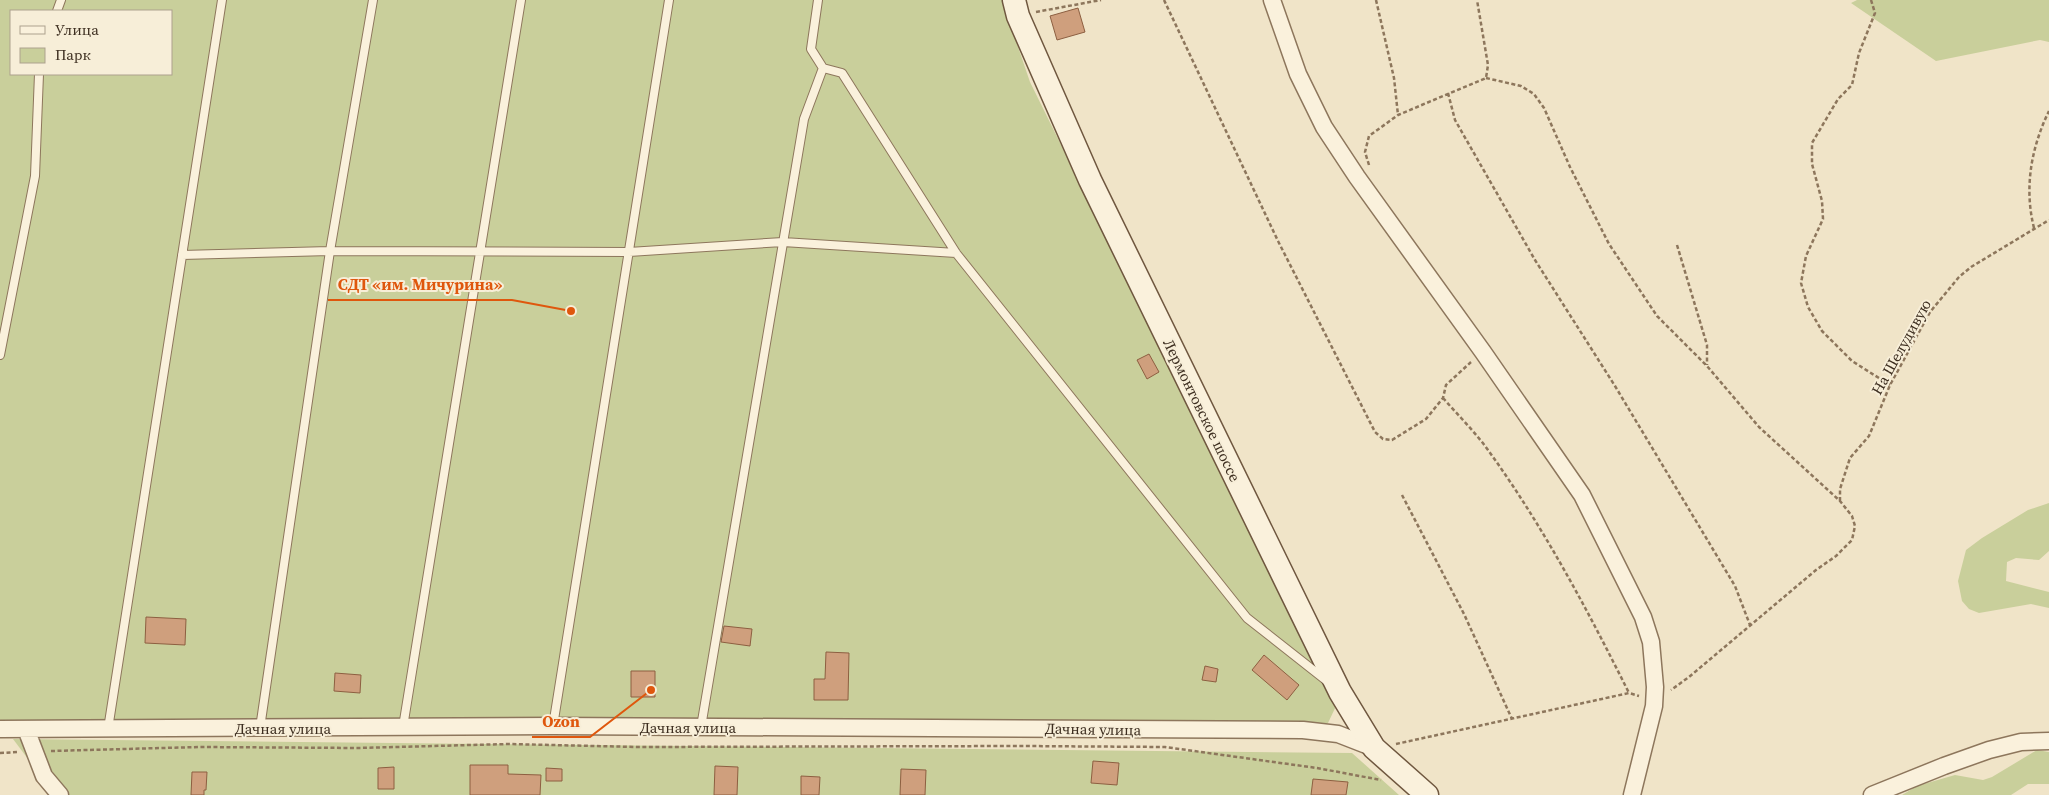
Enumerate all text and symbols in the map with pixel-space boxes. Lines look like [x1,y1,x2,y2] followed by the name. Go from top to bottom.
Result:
[10,10,172,75] legend
[55,19,99,40] text: Улица
[55,44,91,65] text: Парк
[328,269,512,300] callout: СДТ «им. Мичурина»
[338,273,502,295] text: СДТ «им. Мичурина»
[1866,295,1936,399] street label: На Шелудивую
[1158,335,1246,485] street label: Лермонтовское шоссе
[532,706,590,737] callout: Ozon
[542,710,580,732] text: Ozon
[640,717,737,738] street label: Дачная улица
[235,718,332,739] street label: Дачная улица
[1045,718,1142,740] street label: Дачная улица

